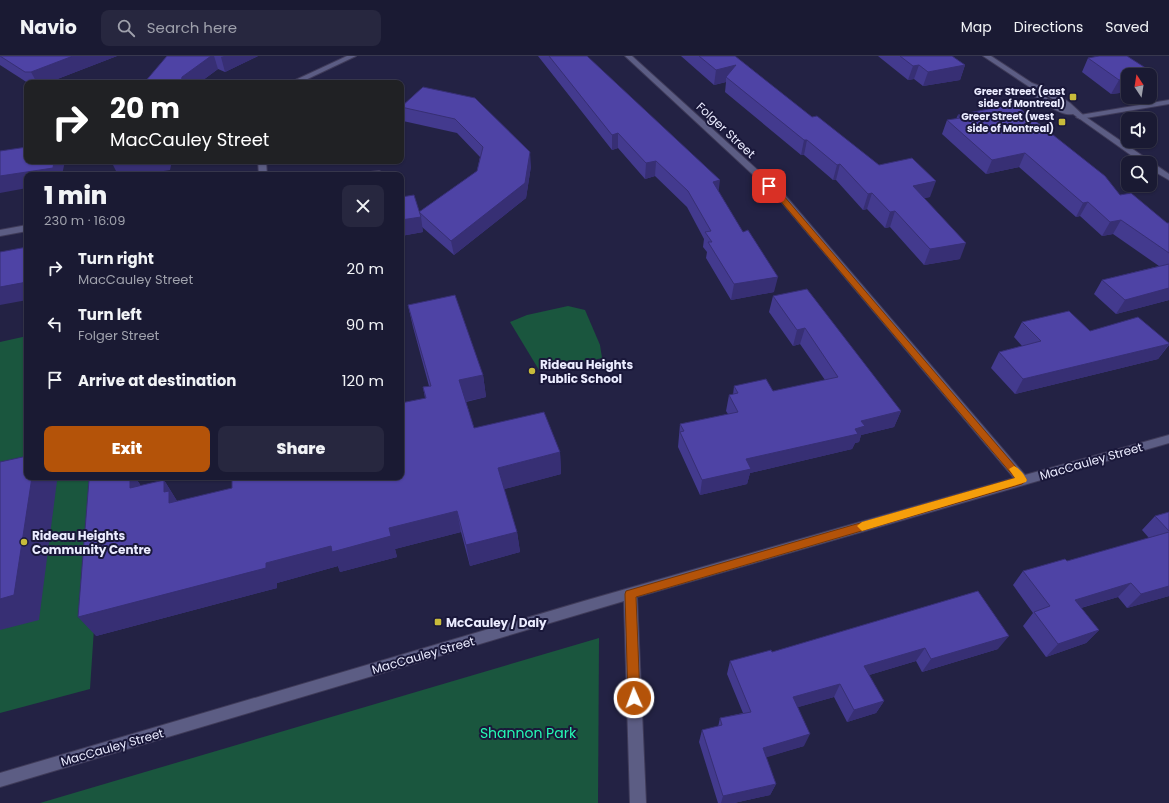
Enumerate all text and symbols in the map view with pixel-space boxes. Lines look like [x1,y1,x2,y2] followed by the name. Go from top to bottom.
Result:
[101,10,381,46] search box
[20,14,77,41] text: Navio
[115,17,137,39] icon: search
[147,17,237,38] text: Search here
[961,17,992,37] text: Map
[1014,17,1083,37] text: Directions
[1105,17,1149,37] text: Saved
[1121,68,1157,104] north arrow
[1121,68,1157,192] map controls
[974,84,1065,111] place label: Greer Street (east side of Montreal)
[110,89,180,128] text: 20 m
[1068,92,1078,102] marker: Greer Street (east side of Montreal)
[44,96,96,148] icon: right
[693,98,759,162] street label: Folger Street
[961,109,1054,136] place label: Greer Street (west side of Montreal)
[1121,112,1157,148] button: sound
[1057,117,1067,127] marker: Greer Street (west side of Montreal)
[110,127,269,152] text: MacCauley Street
[1121,156,1157,192] button: search
[752,169,786,203] pin
[758,175,780,197] icon: arrive
[44,179,107,212] text: 1 min
[342,185,384,227] button: close
[44,211,125,230] text: 230 m · 16:09
[78,248,154,269] text: Turn right
[44,257,66,279] icon: right
[346,258,384,279] text: 20 m
[78,270,193,289] text: MacCauley Street
[78,304,142,325] text: Turn left
[44,313,66,335] icon: left
[346,314,384,335] text: 90 m
[78,326,159,345] text: Folger Street
[540,356,633,387] place label: Rideau Heights Public School
[527,366,537,376] marker: Rideau Heights Public School
[44,369,66,391] icon: arrive
[78,370,236,391] text: Arrive at destination
[342,370,384,391] text: 120 m
[44,426,210,472] button: Exit
[218,426,384,472] button: Share
[1038,438,1144,484] street label: MacCauley Street
[32,527,152,558] place label: Rideau Heights Community Centre
[19,537,29,547] marker: Rideau Heights Community Centre
[446,614,547,631] place label: McCauley / Daly
[433,617,443,627] marker: McCauley / Daly
[370,632,476,678] street label: MacCauley Street
[613,677,655,719] position arrow
[480,723,577,743] park label: Shannon Park
[59,724,165,770] street label: MacCauley Street

